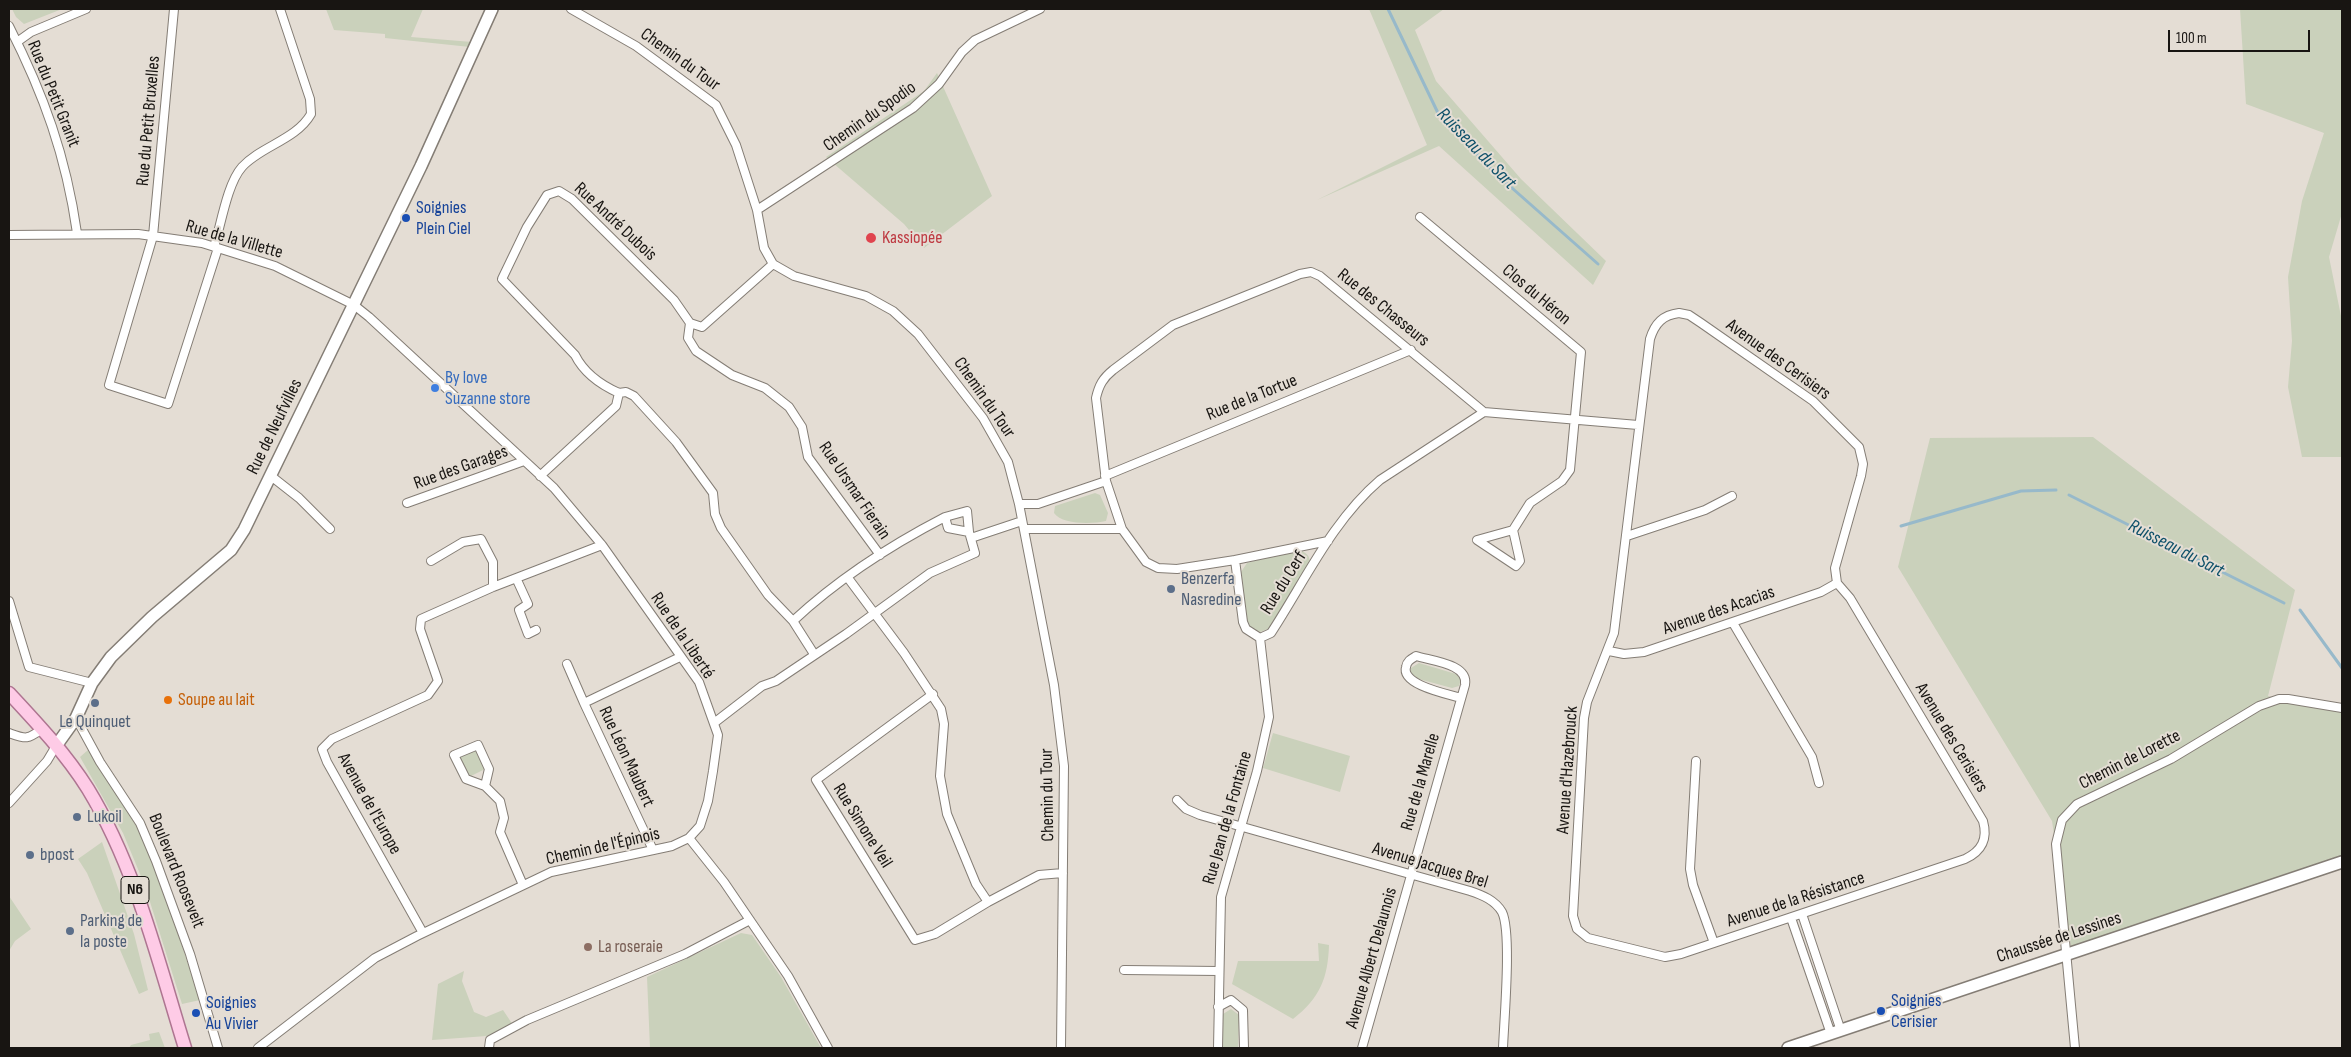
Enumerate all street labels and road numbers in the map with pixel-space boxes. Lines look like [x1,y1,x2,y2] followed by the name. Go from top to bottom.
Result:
[636,24,724,96] street label: Chemin du Tour
[22,37,84,151] street label: Rue du Petit Granit
[133,55,165,187] street label: Rue du Petit Bruxelles
[820,77,920,157] street label: Chemin du Spodio
[569,178,661,266] street label: Rue André Dubois
[183,216,285,264] street label: Rue de la Villette
[1497,260,1575,330] street label: Clos du Héron
[1333,264,1433,352] street label: Rue des Chasseurs
[1722,315,1834,405] street label: Avenue des Cerisiers
[948,354,1020,442] street label: Chemin du Tour
[1203,370,1301,426] street label: Rue de la Tortue
[243,376,307,478] street label: Rue de Neufvilles
[813,438,895,544] street label: Rue Ursmar Fierain
[411,441,511,495] street label: Rue des Garages
[1256,547,1312,619] street label: Rue du Cerf
[1660,582,1778,640] street label: Avenue des Acacias
[645,589,719,683] street label: Rue de la Liberté
[1910,679,1992,797] street label: Avenue des Cerisiers
[593,703,659,811] street label: Rue Léon Maubert
[1553,705,1583,835] street label: Avenue d'Hazebrouck
[2076,725,2184,795] street label: Chemin de Lorette
[1397,731,1445,833] street label: Rue de la Marelle
[1036,748,1060,842] street label: Chemin du Tour
[1199,749,1257,887] street label: Rue Jean de la Fontaine
[332,750,406,858] street label: Avenue de l'Europe
[828,780,896,872] street label: Rue Simone Veil
[143,810,209,932] street label: Boulevard Roosevelt
[544,823,662,871] street label: Chemin de l'Épinois
[1370,838,1490,894] street label: Avenue Jacques Brel
[1724,868,1868,932] street label: Avenue de la Résistance
[121,876,149,904] road number: N6
[1342,885,1402,1031] street label: Avenue Albert Delaunois
[1994,908,2124,968] street label: Chaussée de Lessines

